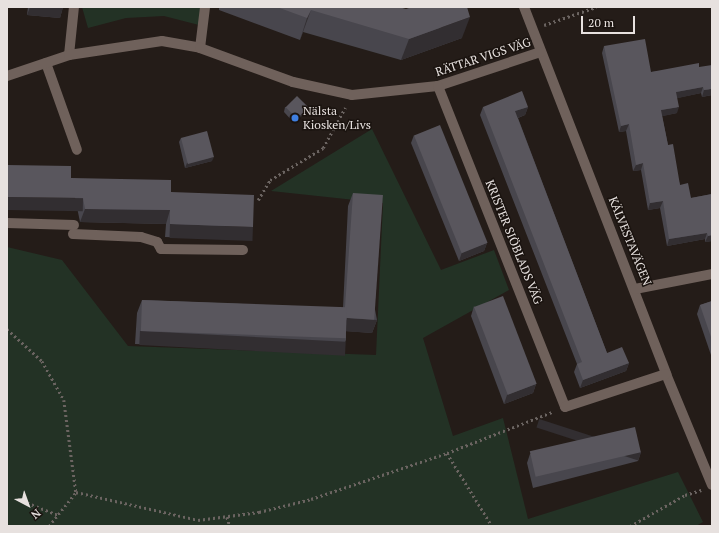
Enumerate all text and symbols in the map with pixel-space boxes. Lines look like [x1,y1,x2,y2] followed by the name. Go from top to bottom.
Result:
[583,8,637,34] scale bar
[588,15,614,30] text: 20 m
[433,35,533,79] street label: RÄTTAR VIGS VÄG
[303,104,371,132] place label: Nälsta Kiosken/Livs
[290,113,300,123] marker: Nälsta Kiosken/Livs
[482,177,546,307] street label: KRISTER SIÖBLADS VÄG
[606,194,654,288] street label: KÄLVESTAVÄGEN
[8,485,48,525] north arrow
[28,506,44,522] text: N

